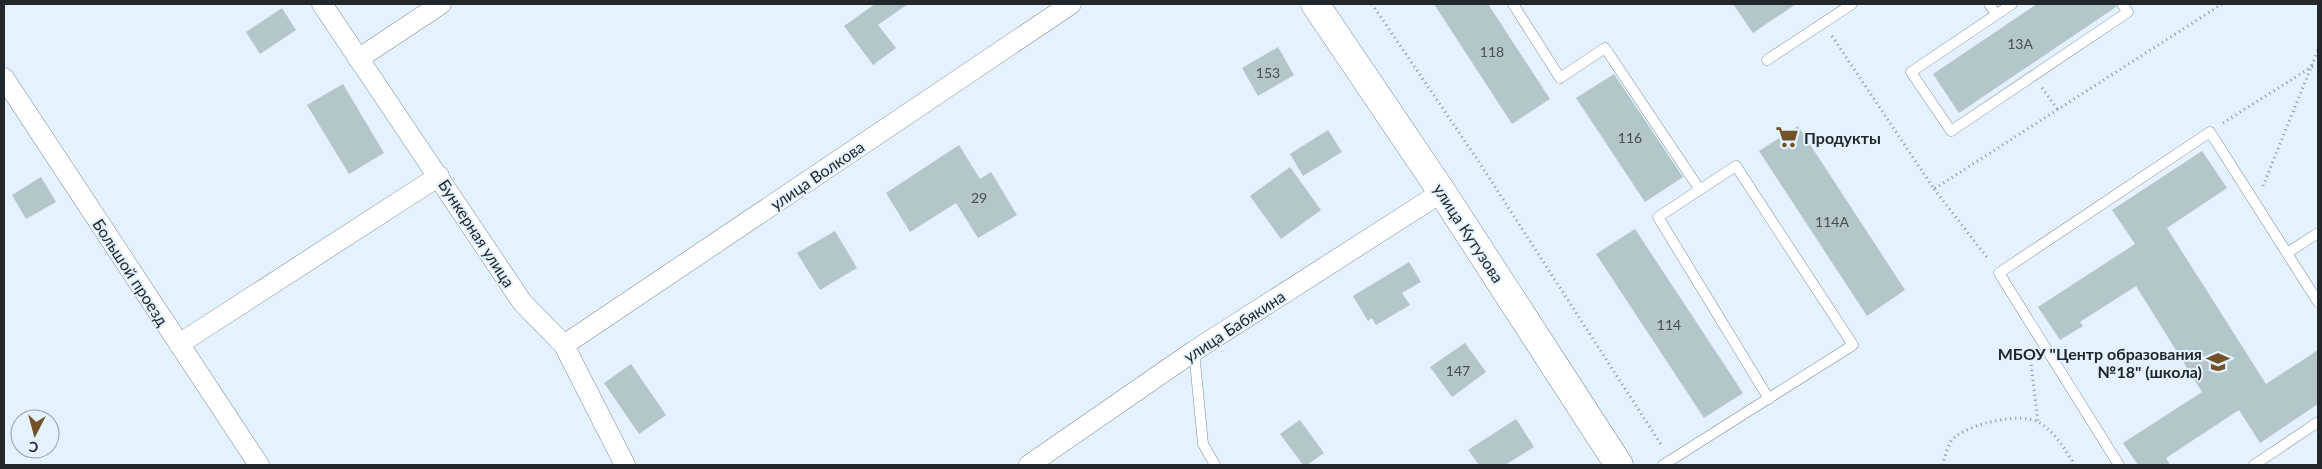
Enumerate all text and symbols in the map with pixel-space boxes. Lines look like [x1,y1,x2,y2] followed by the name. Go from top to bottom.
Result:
[2007,35,2033,52] house number: 13А
[1480,43,1504,60] house number: 118
[1256,64,1280,81] house number: 153
[1774,124,1800,150] supermarket icon: Продукты
[1804,128,1881,147] place label: Продукты
[1618,129,1642,146] house number: 116
[766,137,868,213] street label: улица Волкова
[435,175,519,291] street label: Бункерная улица
[1430,180,1508,286] street label: улица Кутузова
[971,189,987,206] house number: 29
[1815,213,1849,230] house number: 114А
[89,215,173,329] street label: Большой проезд
[1180,286,1288,366] street label: улица Бабякина
[1657,316,1681,333] house number: 114
[1998,344,2202,381] place label: МБОУ "Центр образования №18" (школа)
[2205,349,2231,375] school or university icon: МБОУ "Центр образования №18" (школа)
[1446,362,1470,379] house number: 147
[10,409,60,459] north arrow
[27,438,39,456] text: С

